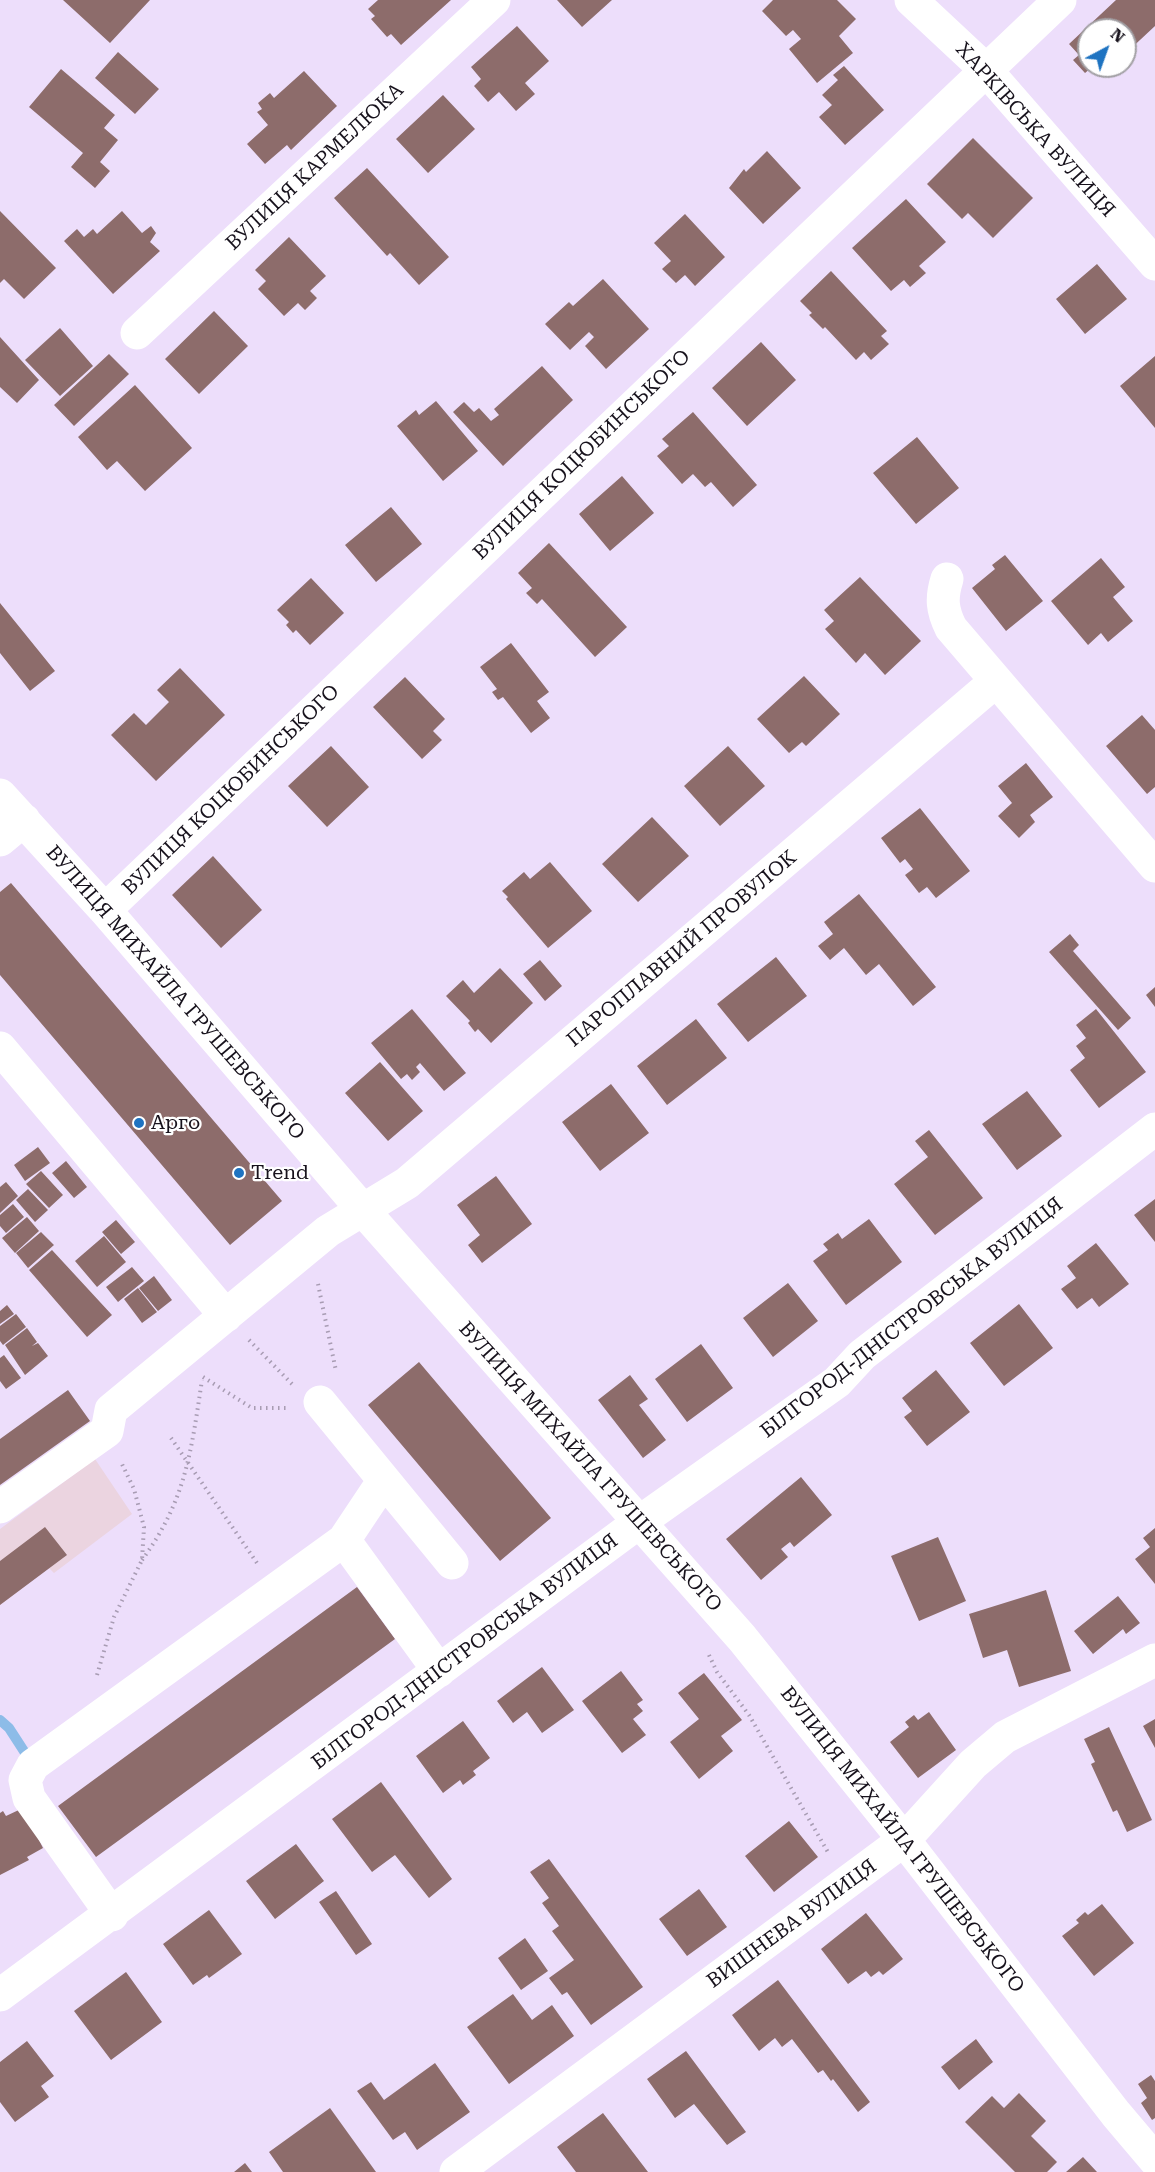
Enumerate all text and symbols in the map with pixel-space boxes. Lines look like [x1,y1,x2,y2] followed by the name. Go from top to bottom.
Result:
[1077,18,1137,78] north arrow
[1107,24,1129,47] text: N
[950,38,1120,222] street label: ХАРКІВСЬКА ВУЛИЦЯ
[221,78,409,256] street label: ВУЛИЦЯ КАРМЕЛЮКА
[469,345,695,565] street label: ВУЛИЦЯ КОЦЮБИНСЬКОГО
[118,680,344,900] street label: ВУЛИЦЯ КОЦЮБИНСЬКОГО
[41,841,309,1145] street label: ВУЛИЦЯ МИХАЙЛА ГРУШЕВСЬКОГО
[562,846,802,1052] street label: ПАРОПЛАВНИЙ ПРОВУЛОК
[151,1111,200,1135] place label: Арго
[132,1116,146,1130] marker: Арго
[251,1161,309,1185] place label: Trend
[232,1166,246,1180] marker: Trend
[756,1193,1068,1443] street label: БІЛГОРОД-ДНІСТРОВСЬКА ВУЛИЦЯ
[453,1317,727,1617] street label: ВУЛИЦЯ МИХАЙЛА ГРУШЕВСЬКОГО
[307,1529,623,1775] street label: БІЛГОРОД-ДНІСТРОВСЬКА ВУЛИЦЯ
[775,1682,1029,1998] street label: ВУЛИЦЯ МИХАЙЛА ГРУШЕВСЬКОГО
[703,1854,881,1994] street label: ВИШНЕВА ВУЛИЦЯ

